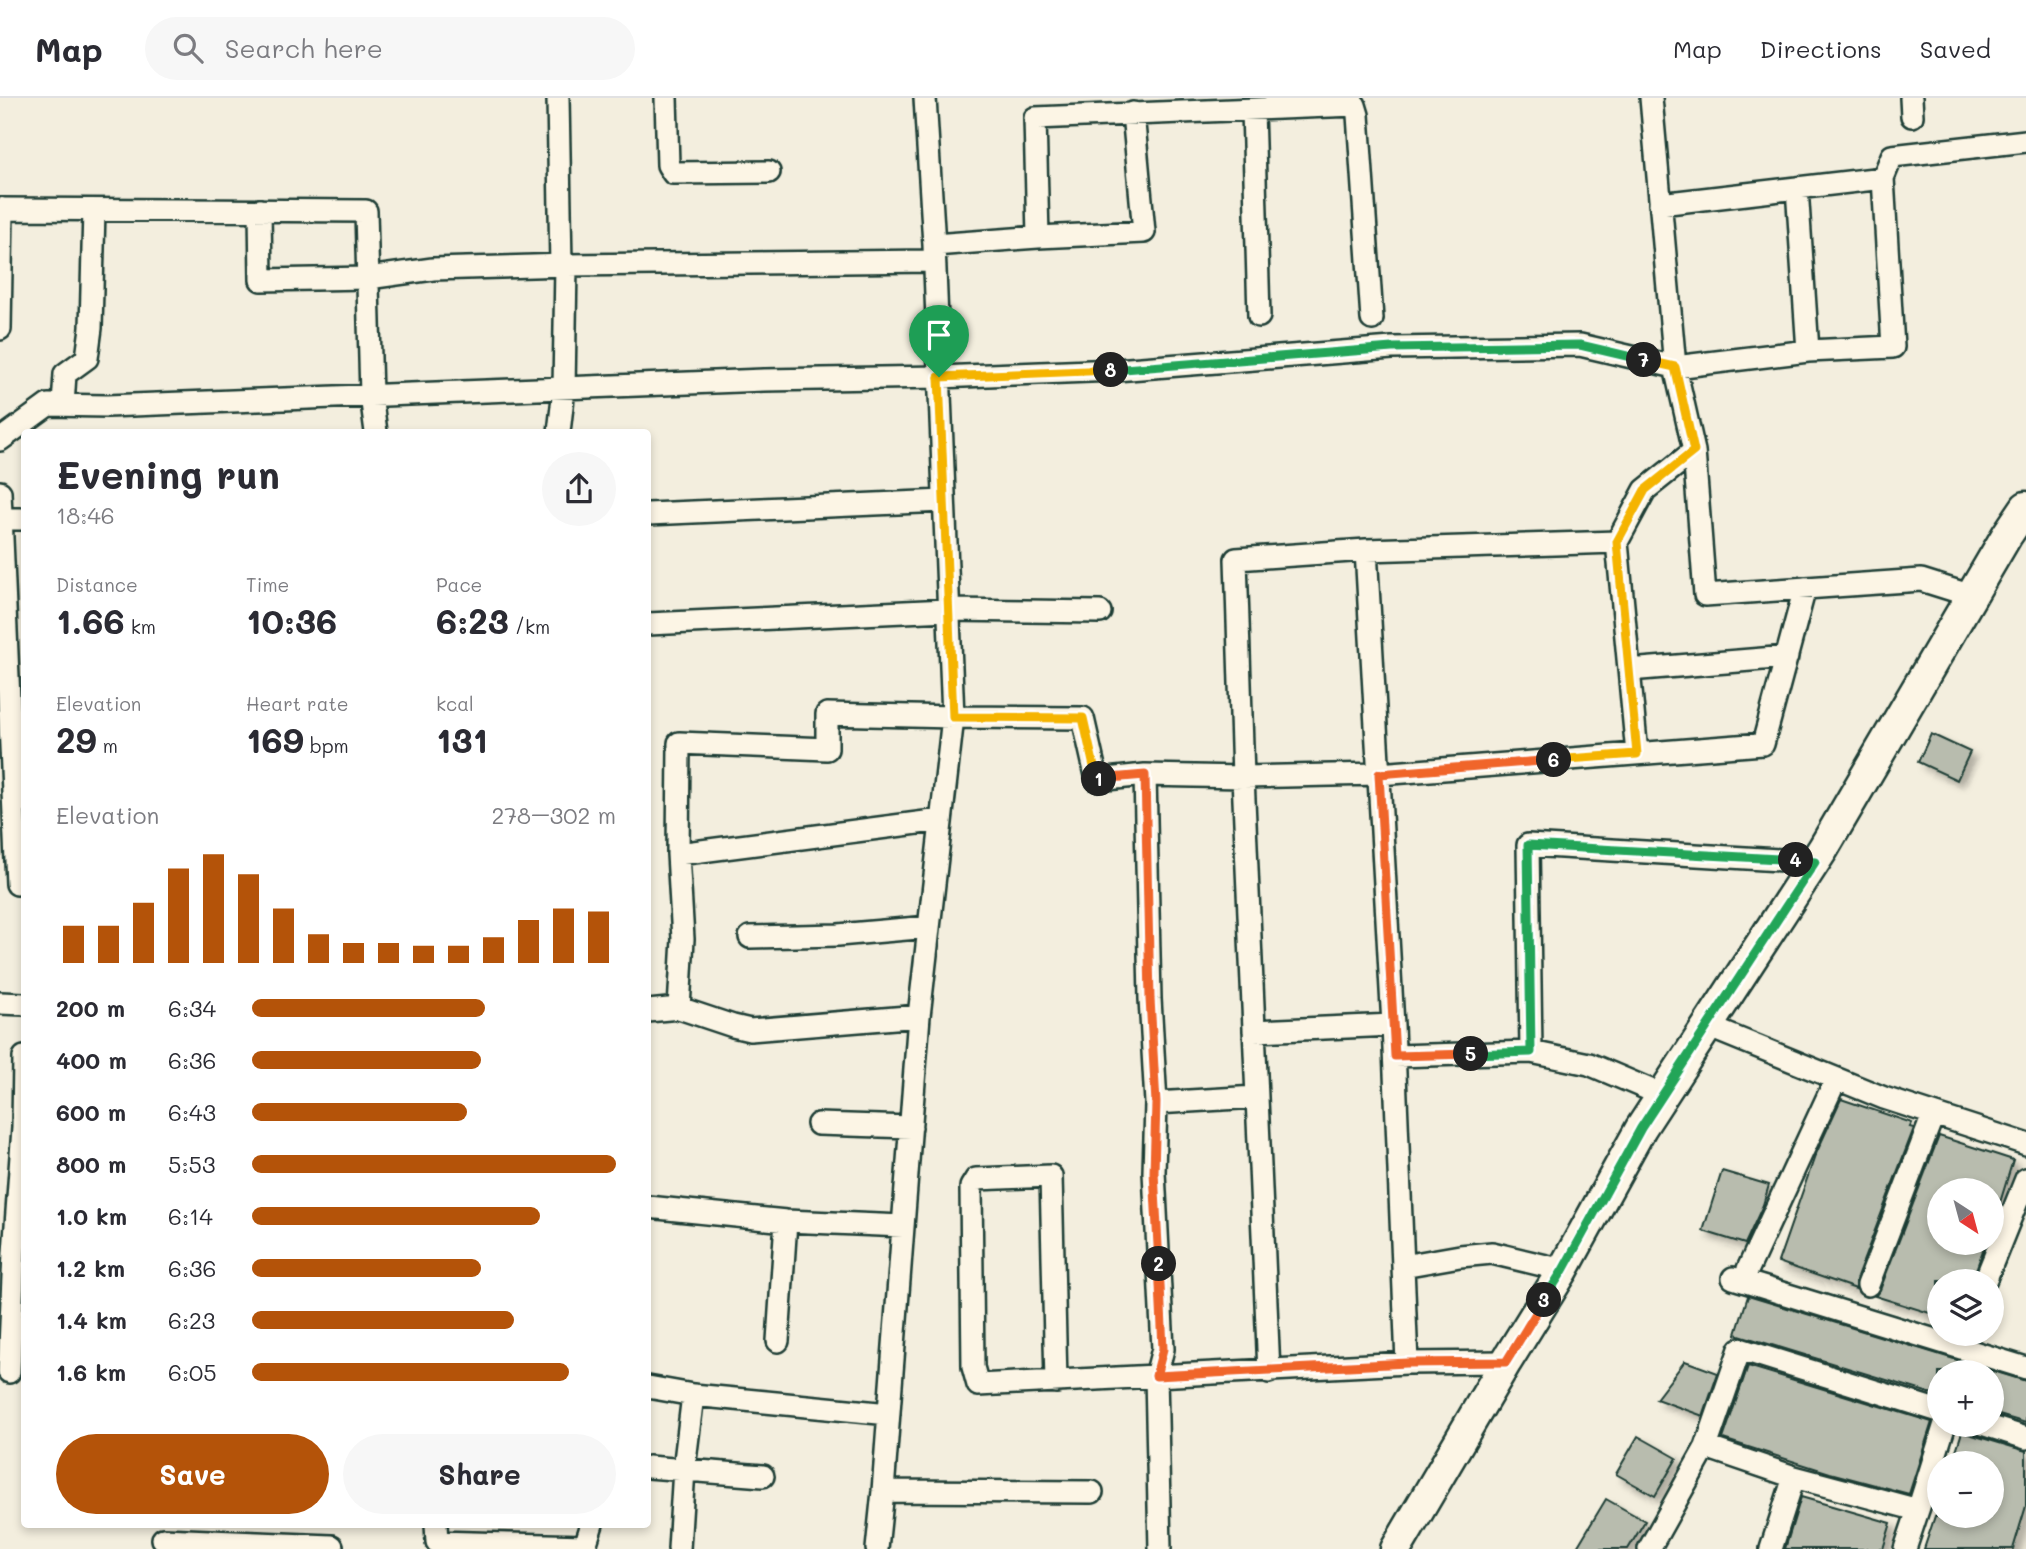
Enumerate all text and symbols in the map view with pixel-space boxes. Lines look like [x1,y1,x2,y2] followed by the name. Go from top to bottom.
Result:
[145,17,635,80] search box
[35,27,103,70] text: Map
[169,29,207,67] icon: search
[225,31,383,65] text: Search here
[1673,33,1722,64] text: Map
[1760,33,1882,64] text: Directions
[1920,33,1991,64] text: Saved
[909,305,969,377] pin
[920,316,958,354] icon: arrive
[1626,342,1662,378] pin: 7
[1638,347,1649,372] text: 7
[1094,352,1128,388] pin: 8
[1105,357,1116,382] text: 8
[56,449,280,499] text: Evening run
[542,452,616,526] button: share
[56,500,115,530] text: 18:46
[56,572,138,597] text: Distance
[246,572,289,597] text: Time
[436,572,482,597] text: Pace
[56,597,125,643] text: 1.66
[246,597,337,643] text: 10:36
[436,597,509,643] text: 6:23
[125,614,156,639] text: km
[509,614,550,639] text: /km
[56,691,141,716] text: Elevation
[246,691,349,716] text: Heart rate
[436,691,474,716] text: kcal
[56,716,97,762] text: 29
[246,716,304,762] text: 169
[436,716,488,762] text: 131
[97,733,118,758] text: m
[304,733,349,758] text: bpm
[1536,742,1572,778] pin: 6
[1548,747,1559,772] text: 6
[1082,762,1116,796] pin: 1
[1094,766,1103,791] text: 1
[56,800,159,830] text: Elevation
[491,800,616,830] text: 278–302 m
[1778,842,1814,878] pin: 4
[1789,847,1802,872] text: 4
[56,993,125,1023] text: 200 m
[168,993,216,1023] text: 6:34
[1454,1037,1488,1072] pin: 5
[1465,1041,1476,1066] text: 5
[56,1045,127,1075] text: 400 m
[168,1045,216,1075] text: 6:36
[56,1097,126,1127] text: 600 m
[168,1097,216,1127] text: 6:43
[56,1149,126,1179] text: 800 m
[168,1149,215,1179] text: 5:53
[1927,1178,2004,1255] north arrow
[1927,1178,2004,1528] map controls
[56,1201,127,1231] text: 1.0 km
[168,1201,213,1231] text: 6:14
[1142,1246,1176,1282] pin: 2
[1153,1251,1164,1276] text: 2
[56,1253,125,1283] text: 1.2 km
[168,1253,216,1283] text: 6:36
[1927,1269,2004,1346] button: layers
[1526,1282,1562,1318] pin: 3
[1538,1287,1549,1312] text: 3
[56,1305,127,1335] text: 1.4 km
[168,1305,215,1335] text: 6:23
[56,1357,126,1387] text: 1.6 km
[168,1357,217,1387] text: 6:05
[1927,1360,2004,1437] button: +
[56,1434,329,1514] button: Save
[343,1434,616,1514] button: Share
[1927,1451,2004,1528] button: −

